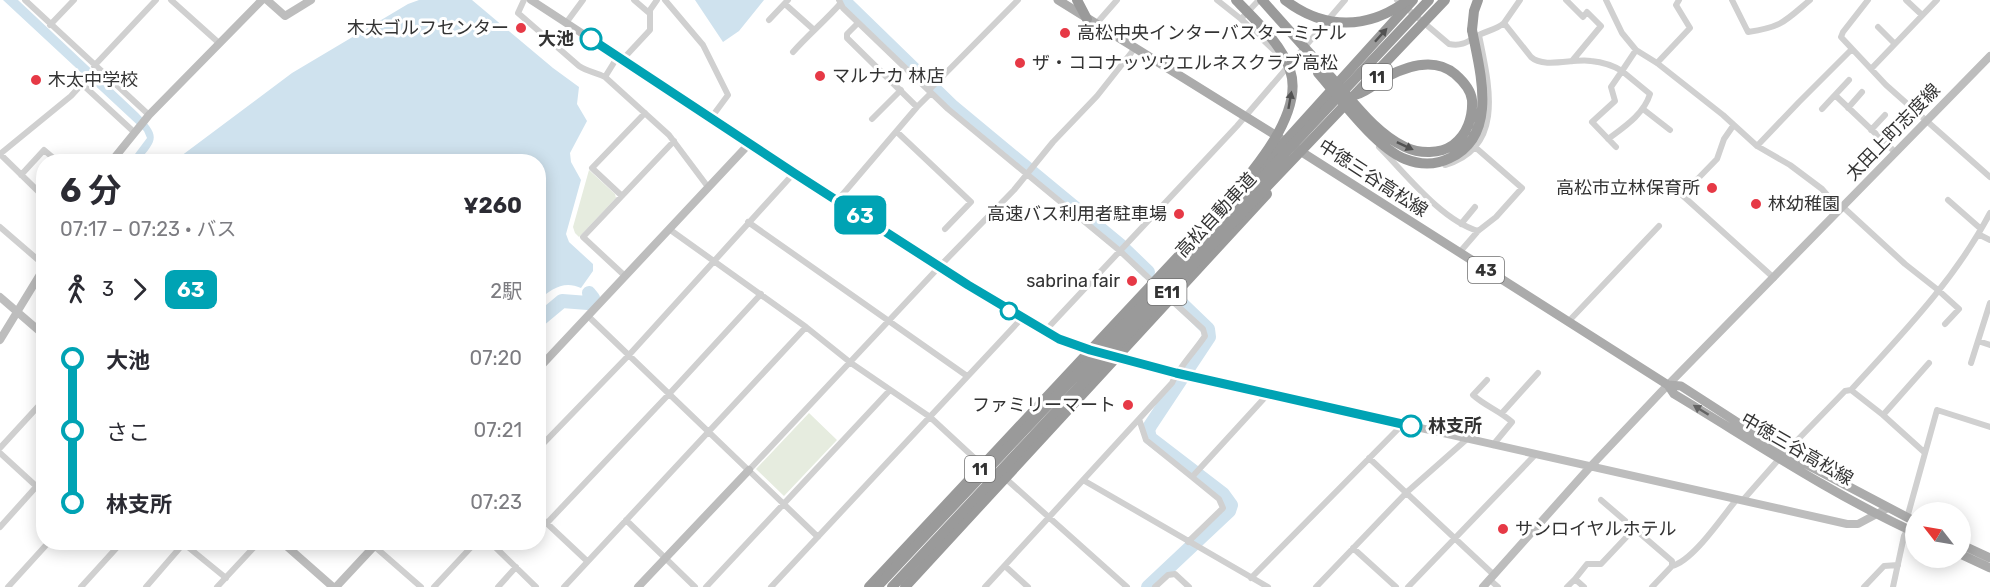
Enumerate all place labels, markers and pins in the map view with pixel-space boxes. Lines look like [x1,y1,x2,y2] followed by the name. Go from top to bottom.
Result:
[347,17,509,39] place label: 木太ゴルフセンター
[514,21,528,35] marker: 木太ゴルフセンター
[1077,22,1347,44] place label: 高松中央インターバスターミナル
[1058,26,1072,40] marker: 高松中央インターバスターミナル
[538,28,574,50] place label: 大池
[580,28,602,50] marker: 大池
[1032,52,1338,74] place label: ザ・ココナッツウエルネスクラブ高松
[1013,56,1027,70] marker: ザ・ココナッツウエルネスクラブ高松
[832,65,944,87] place label: マルナカ 林店
[48,69,138,91] place label: 木太中学校
[813,69,827,83] marker: マルナカ 林店
[29,73,43,87] marker: 木太中学校
[1556,177,1700,199] place label: 高松市立林保育所
[1705,181,1719,195] marker: 高松市立林保育所
[1768,193,1840,215] place label: 林幼稚園
[1749,197,1763,211] marker: 林幼稚園
[987,203,1167,225] place label: 高速バス利用者駐車場
[1172,207,1186,221] marker: 高速バス利用者駐車場
[1026,270,1120,292] place label: sabrina fair
[1125,274,1139,288] marker: sabrina fair
[1000,302,1018,320] unlabelled marker
[972,394,1116,416] place label: ファミリーマート
[1121,398,1135,412] marker: ファミリーマート
[1400,415,1422,437] marker: 林支所
[1428,415,1482,437] place label: 林支所
[1515,518,1676,540] place label: サンロイヤルホテル
[1496,522,1510,536] marker: サンロイヤルホテル

